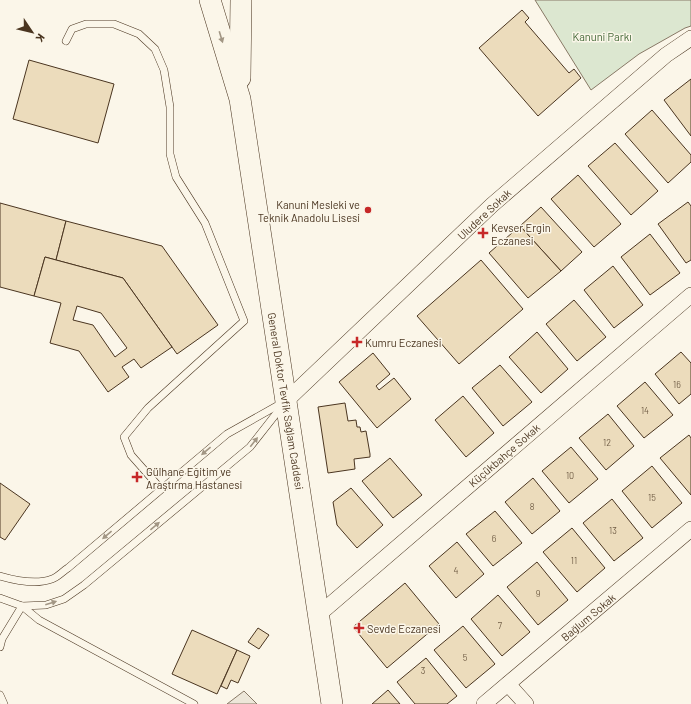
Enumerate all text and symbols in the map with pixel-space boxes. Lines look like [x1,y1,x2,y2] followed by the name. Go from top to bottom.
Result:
[12,12,52,52] north arrow
[572,30,632,43] park label: Kanuni Parkı
[33,31,48,45] text: K
[218,32,224,44] one-way arrow
[455,186,514,242] street label: Uludere Sokak
[258,198,360,224] place label: Kanuni Mesleki ve Teknik Anadolu Lisesi
[363,205,373,215] marker: Kanuni Mesleki ve Teknik Anadolu Lisesi
[491,221,551,247] place label: Kevser Ergin Eczanesi
[478,228,488,238] marker: Kevser Ergin Eczanesi
[266,311,306,491] street label: General Doktor Tevfik Sağlam Caddesi
[365,336,442,349] place label: Kumru Eczanesi
[352,337,362,347] marker: Kumru Eczanesi
[673,379,681,390] house number: 16
[641,405,649,416] house number: 14
[466,420,543,489] street label: Küçükbahçe Sokak
[249,437,258,447] one-way arrow
[603,437,611,448] house number: 12
[201,447,211,456] one-way arrow
[146,465,242,491] place label: Gülhane Eğitim ve Araştırma Hastanesi
[566,470,574,481] house number: 10
[131,471,143,483] marker: Gülhane Eğitim ve Araştırma Hastanesi
[648,492,656,503] house number: 15
[530,501,535,512] house number: 8
[150,522,161,531] one-way arrow
[609,525,617,536] house number: 13
[101,531,112,540] one-way arrow
[492,533,497,544] house number: 6
[571,555,577,566] house number: 11
[454,565,459,576] house number: 4
[536,588,541,599] house number: 9
[558,590,618,644] street label: Bağlum Sokak
[46,600,58,606] one-way arrow
[498,620,503,631] house number: 7
[367,622,441,635] place label: Sevde Eczanesi
[354,623,364,633] marker: Sevde Eczanesi
[463,652,468,663] house number: 5
[421,665,426,676] house number: 3

